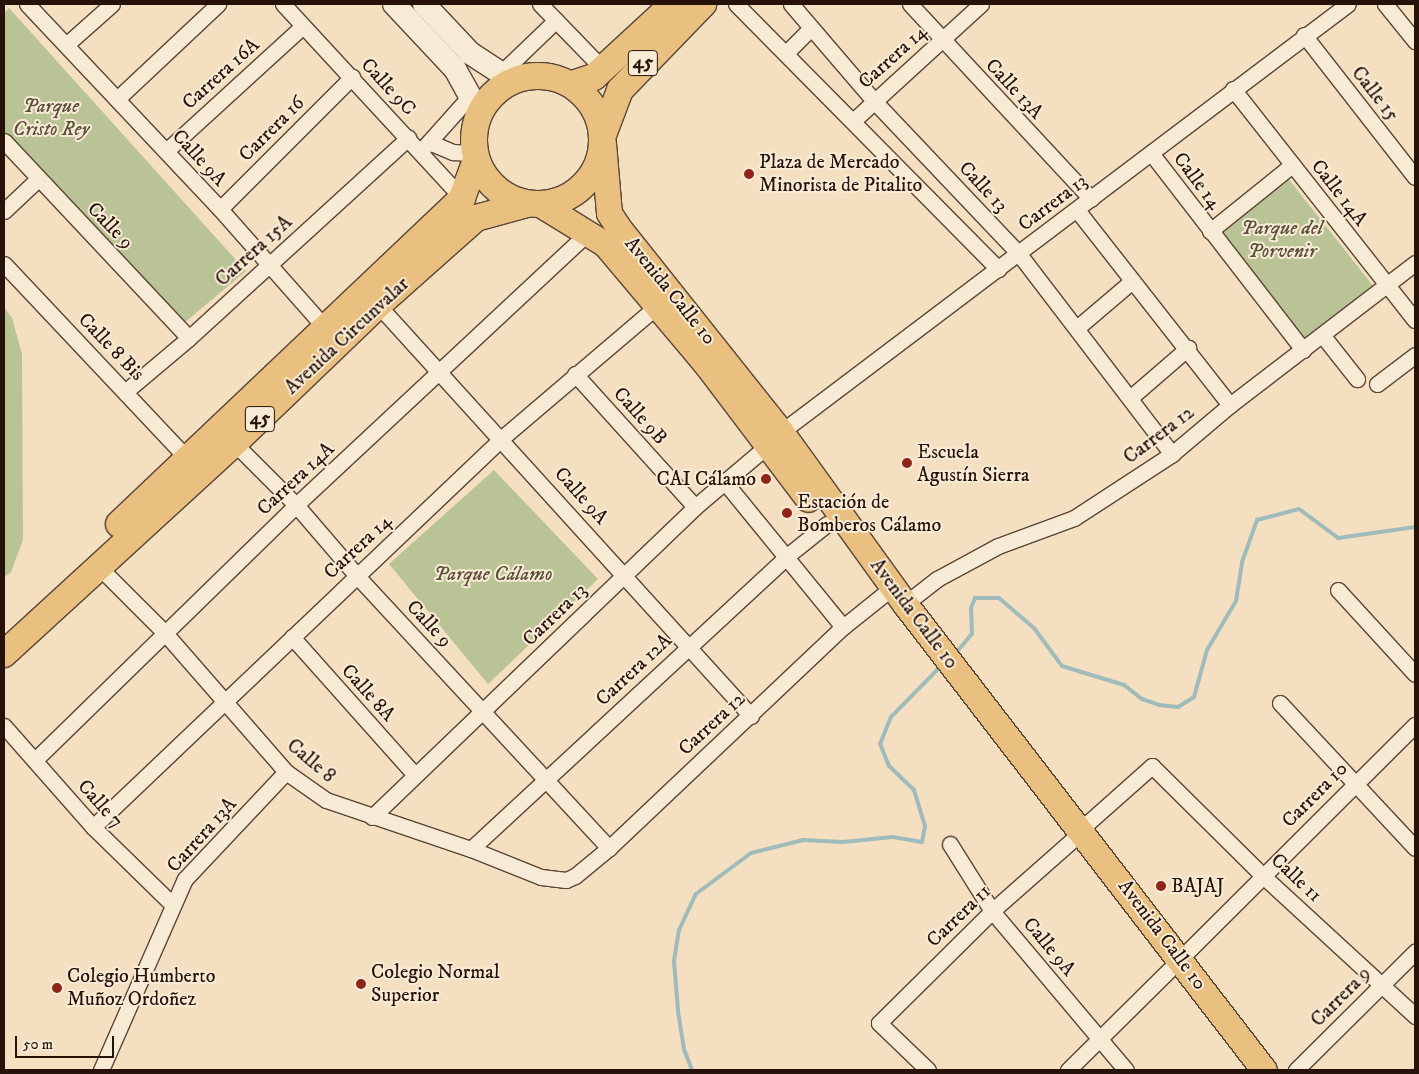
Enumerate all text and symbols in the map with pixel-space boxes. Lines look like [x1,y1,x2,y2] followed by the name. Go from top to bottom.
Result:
[854,20,932,94] street label: Carrera 14
[177,33,265,115] street label: Carrera 16A
[627,46,659,80] road number: 45
[355,53,421,121] street label: Calle 9C
[980,54,1048,124] street label: Calle 13A
[1346,62,1404,126] street label: Calle 15
[234,91,310,167] street label: Carrera 16
[13,94,89,141] park label: Parque Cristo Rey
[167,125,231,191] street label: Calle 9A
[1168,148,1226,214] street label: Calle 14
[759,150,922,197] place label: Plaza de Mercado Minorista de Pitalito
[1306,155,1372,231] street label: Calle 14A
[953,156,1013,218] street label: Calle 13
[743,168,755,180] marker: Plaza de Mercado Minorista de Pitalito
[1014,169,1092,237] street label: Carrera 13
[82,197,138,255] street label: Calle 9
[211,210,297,292] street label: Carrera 15A
[1241,216,1323,263] park label: Parque del Porvenir
[619,232,721,350] street label: Avenida Calle 10
[280,272,414,400] street label: Avenida Circunvalar
[73,308,149,386] street label: Calle 8 Bis
[608,382,672,450] street label: Calle 9B
[1119,401,1199,469] street label: Carrera 12
[244,402,276,436] road number: 45
[252,437,340,521] street label: Carrera 14A
[917,440,1029,487] place label: Escuela Agustín Sierra
[901,457,913,469] marker: Escuela Agustín Sierra
[549,462,613,530] street label: Calle 9A
[656,467,756,491] place label: CAI Cálamo
[760,473,772,485] marker: CAI Cálamo
[797,490,941,537] place label: Estación de Bomberos Cálamo
[781,507,793,519] marker: Estación de Bomberos Cálamo
[319,510,397,584] street label: Carrera 14
[865,554,963,674] street label: Avenida Calle 10
[434,562,552,586] park label: Parque Cálamo
[518,579,592,651] street label: Carrera 13
[401,595,457,653] street label: Calle 9
[591,629,677,711] street label: Carrera 12A
[336,659,400,727] street label: Calle 8A
[674,687,750,761] street label: Carrera 12
[282,734,340,788] street label: Calle 8
[1277,757,1353,833] street label: Carrera 10
[72,775,128,833] street label: Calle 7
[162,793,242,877] street label: Carrera 13A
[1266,848,1326,908] street label: Calle 11
[1171,874,1224,898] place label: BAJAJ
[1113,875,1211,995] street label: Avenida Calle 10
[922,880,996,952] street label: Carrera 11
[1155,880,1167,892] marker: BAJAJ
[1018,913,1080,981] street label: Calle 9A
[371,960,500,1007] place label: Colegio Normal Superior
[1306,962,1376,1032] street label: Carrera 9
[67,964,215,1011] place label: Colegio Humberto Muñoz Ordoñez
[355,978,367,990] marker: Colegio Normal Superior
[51,982,63,994] marker: Colegio Humberto Muñoz Ordoñez
[18,1026,116,1058] scale bar
[23,1035,53,1054] text: 50 m

